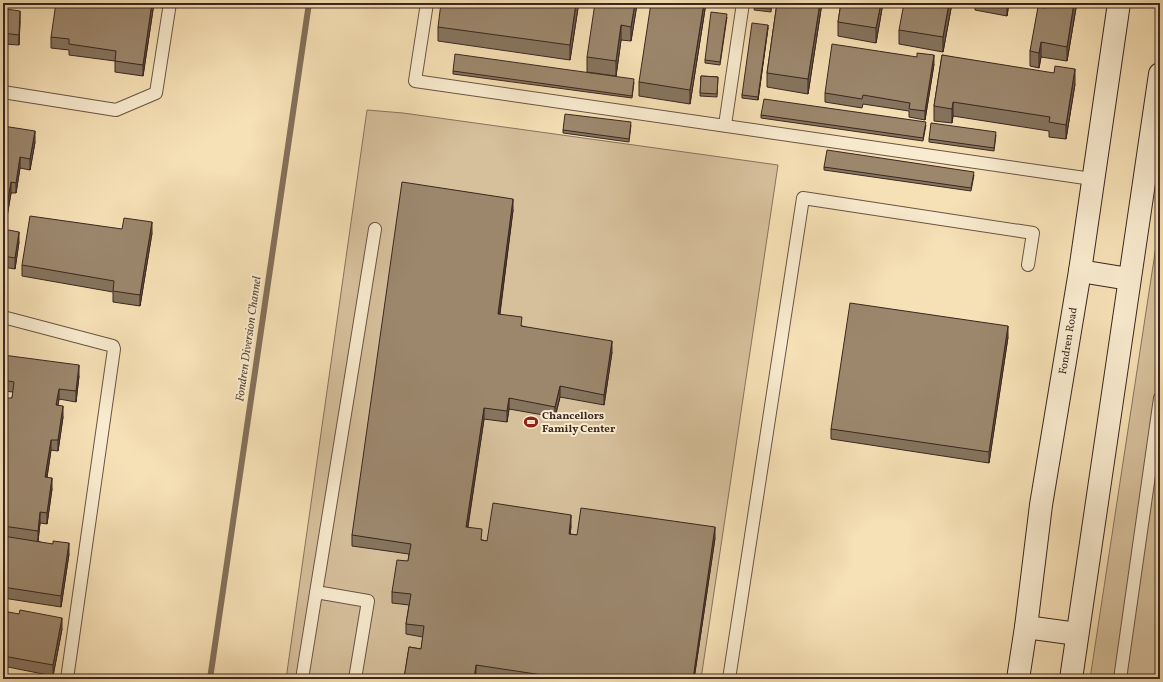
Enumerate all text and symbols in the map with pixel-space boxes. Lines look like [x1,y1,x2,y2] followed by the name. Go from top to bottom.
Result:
[232,275,266,403] water label: Fondren Diversion Channel
[1055,306,1081,375] street label: Fondren Road
[542,409,616,437] place label: Chancellors Family Center
[523,414,539,430] sports icon: Chancellors Family Center

